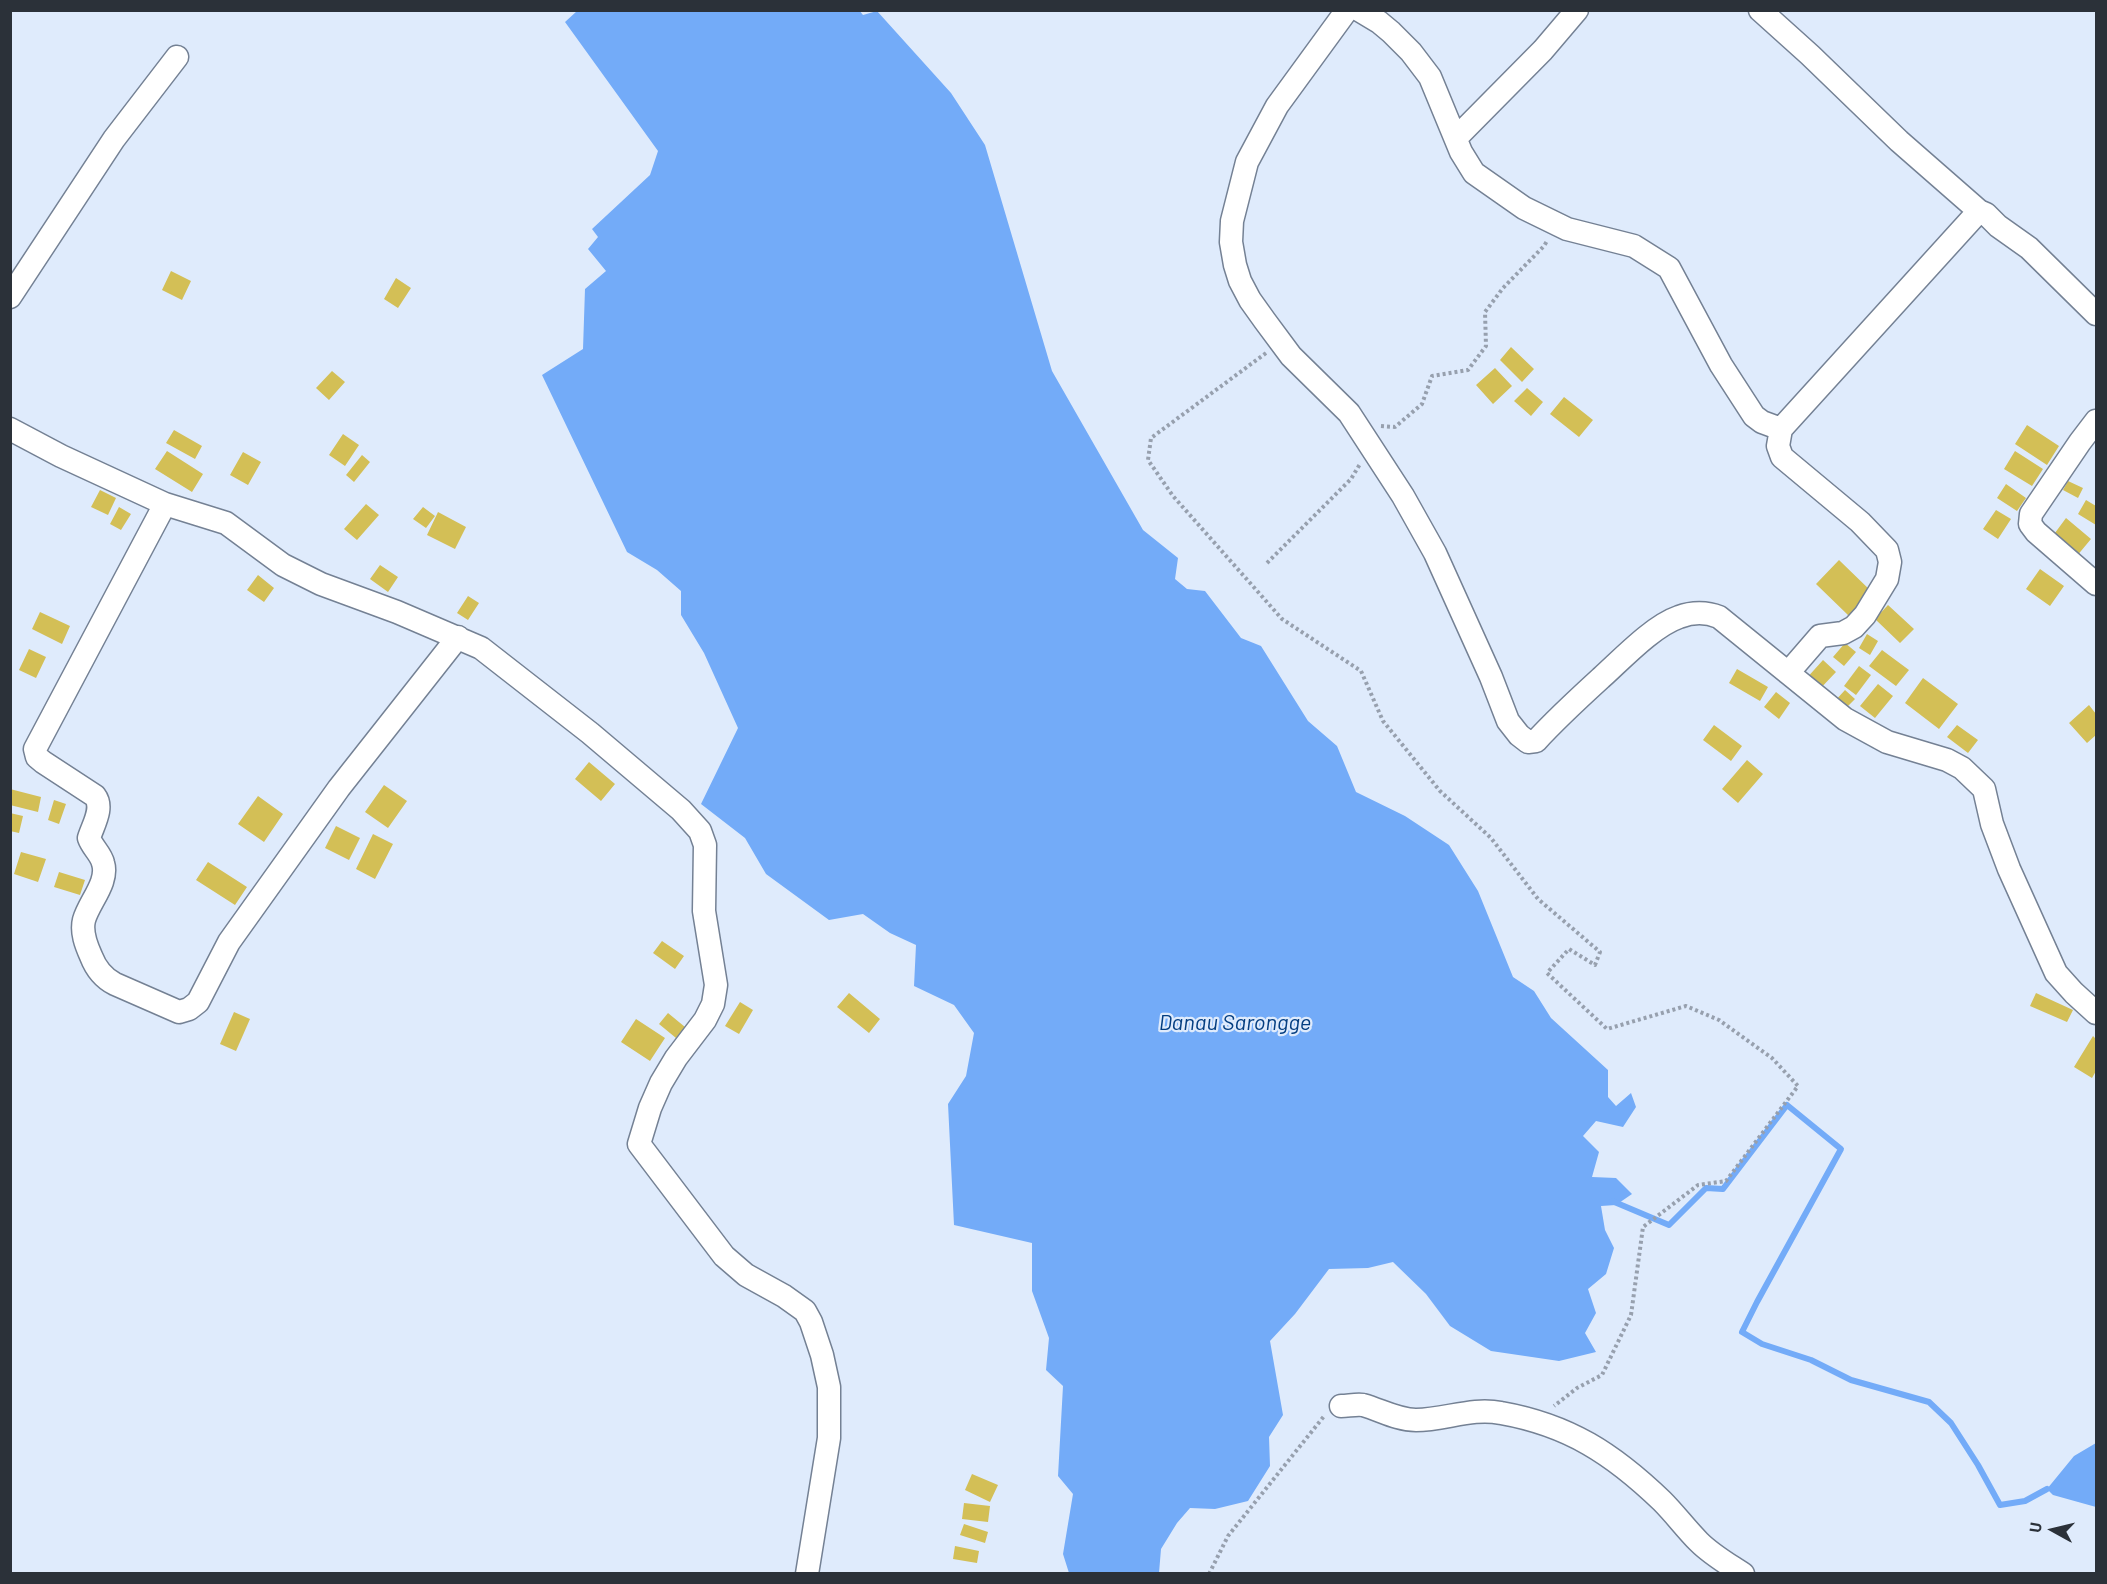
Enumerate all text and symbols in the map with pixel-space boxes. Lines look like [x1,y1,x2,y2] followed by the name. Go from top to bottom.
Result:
[1159,1010,1311,1036] water label: Danau Sarongge
[2023,1500,2083,1560] north arrow
[2025,1521,2045,1534] text: U

